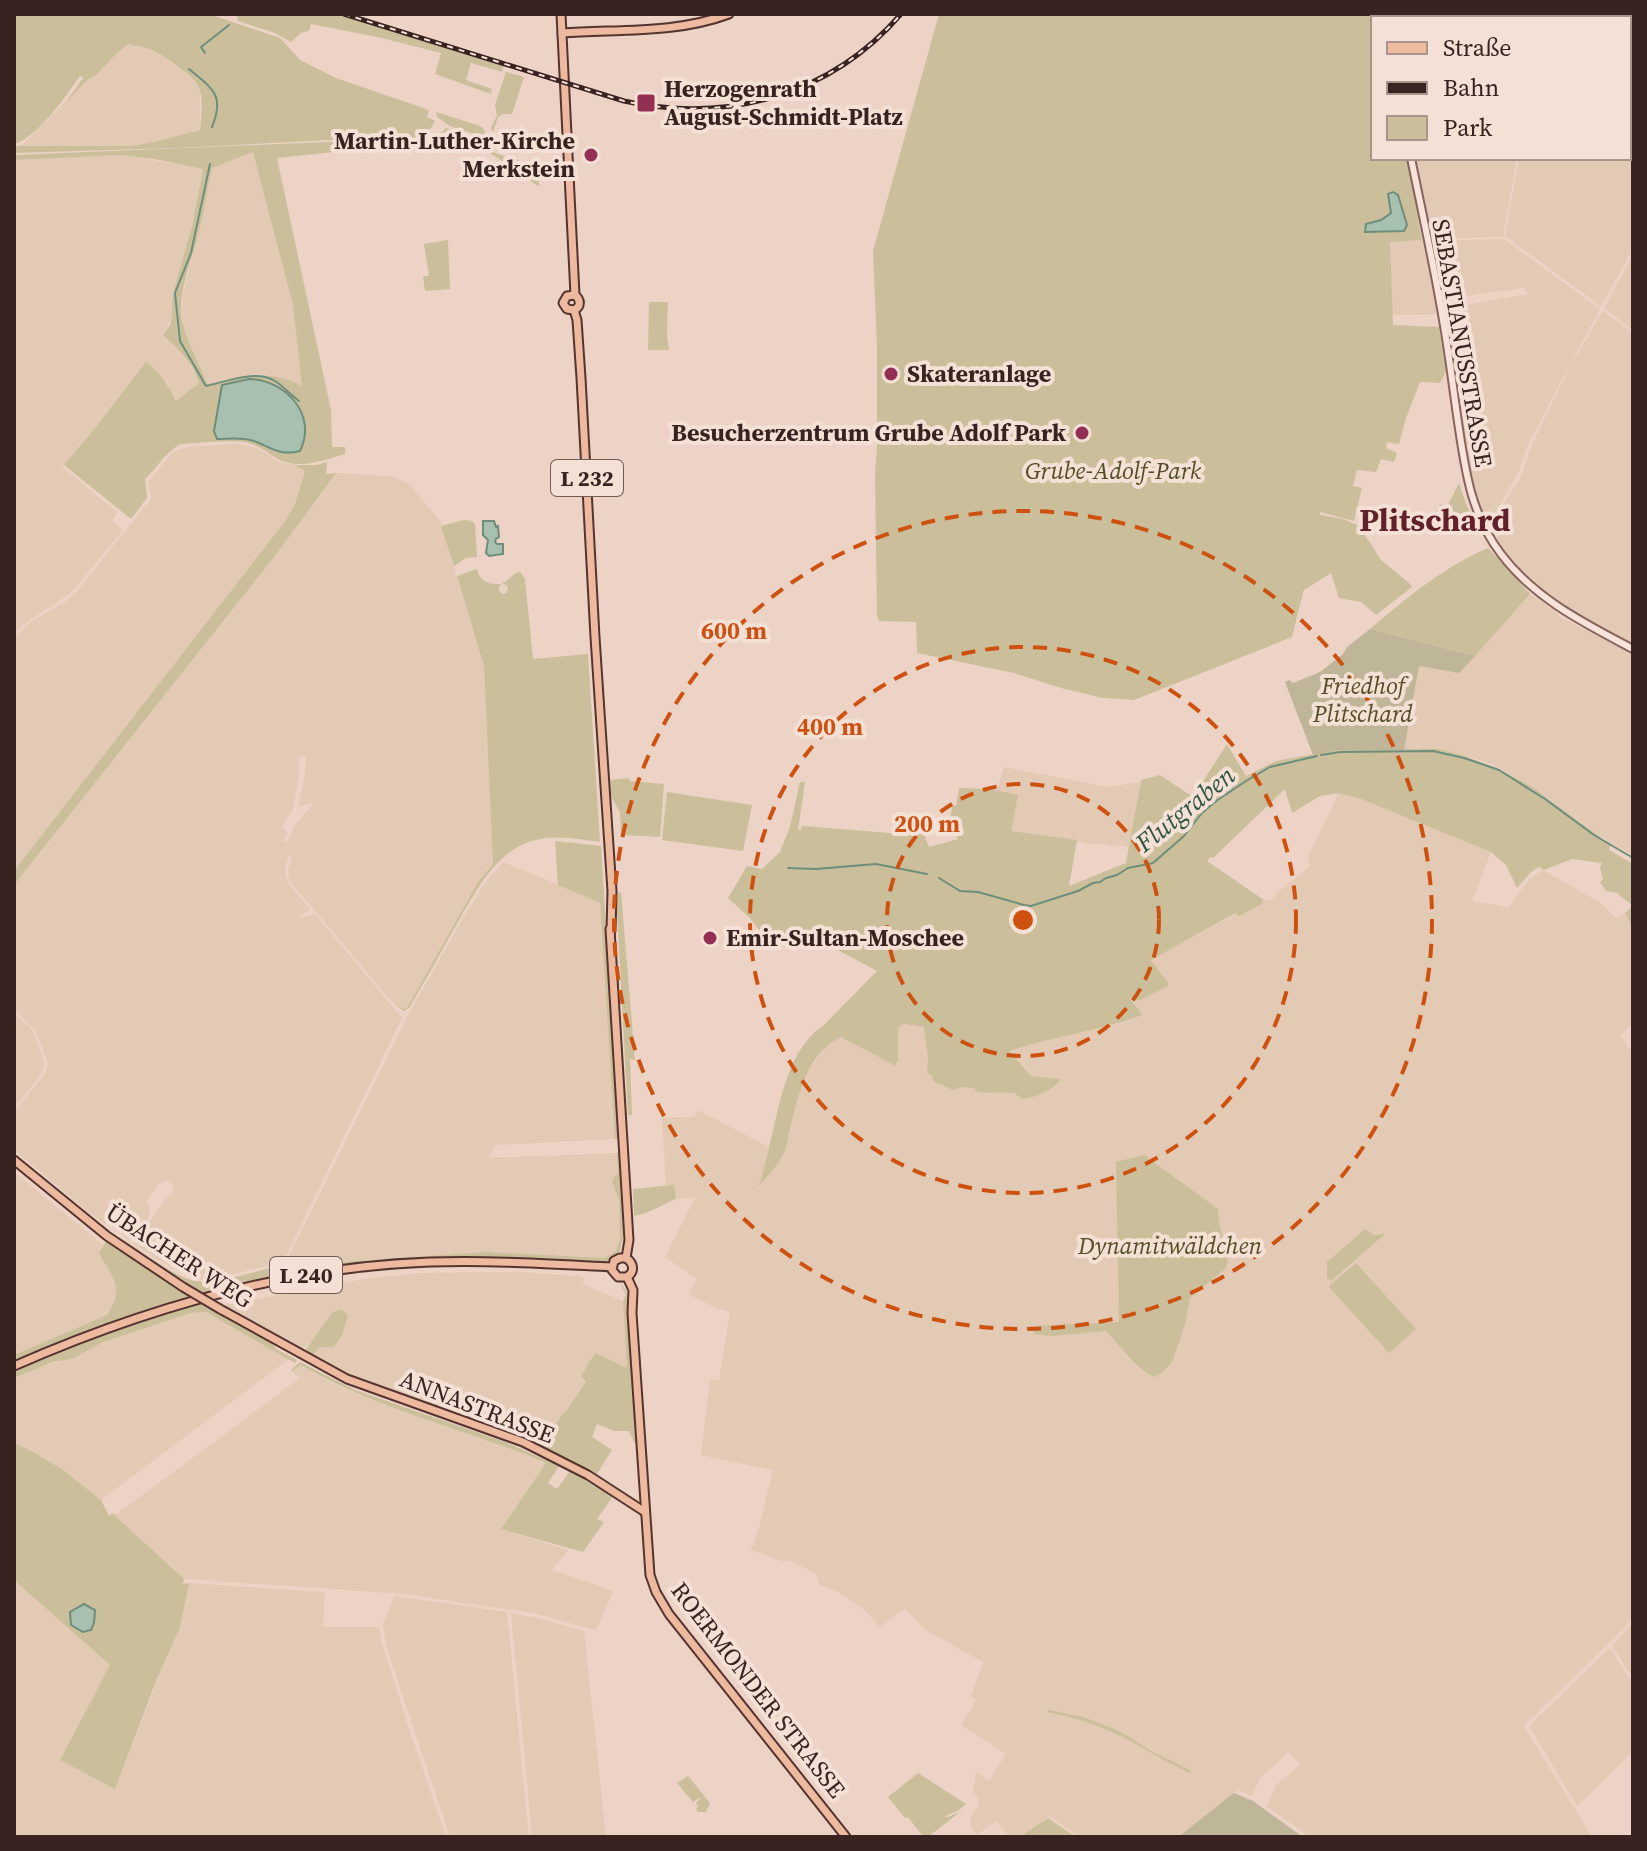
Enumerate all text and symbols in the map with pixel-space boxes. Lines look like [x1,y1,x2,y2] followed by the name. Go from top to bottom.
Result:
[1371,16,1631,160] legend
[1443,31,1511,64] text: Straße
[1443,71,1499,104] text: Bahn
[664,72,903,133] place label: Herzogenrath August-Schmidt-Platz
[635,92,657,114] marker: Herzogenrath August-Schmidt-Platz
[1443,111,1493,144] text: Park
[334,124,575,185] place label: Martin-Luther-Kirche Merkstein
[582,146,600,164] marker: Martin-Luther-Kirche Merkstein
[1424,216,1501,470] street label: SEBASTIANUSSTRASSE
[907,357,1051,390] place label: Skateranlage
[882,365,900,383] marker: Skateranlage
[671,416,1067,449] place label: Besucherzentrum Grube Adolf Park
[1073,424,1091,442] marker: Besucherzentrum Grube Adolf Park
[1025,454,1202,487] park label: Grube-Adolf-Park
[551,460,623,496] road number: L 232
[1359,498,1511,542] district label: Plitschard
[701,614,767,647] text: 600 m
[1312,669,1413,730] park label: Friedhof Plitschard
[797,710,863,743] text: 400 m
[1127,757,1243,861] water label: Flutgraben
[894,807,960,840] text: 200 m
[1009,906,1037,934] centre of rings
[726,921,964,954] place label: Emir-Sultan-Moschee
[701,929,719,947] marker: Emir-Sultan-Moschee
[99,1196,260,1316] street label: ÜBACHER WEG
[1077,1229,1262,1262] park label: Dynamitwäldchen
[270,1257,342,1293] road number: L 240
[395,1362,559,1451] street label: ANNASTRASSE
[664,1575,853,1804] street label: ROERMONDER STRASSE

